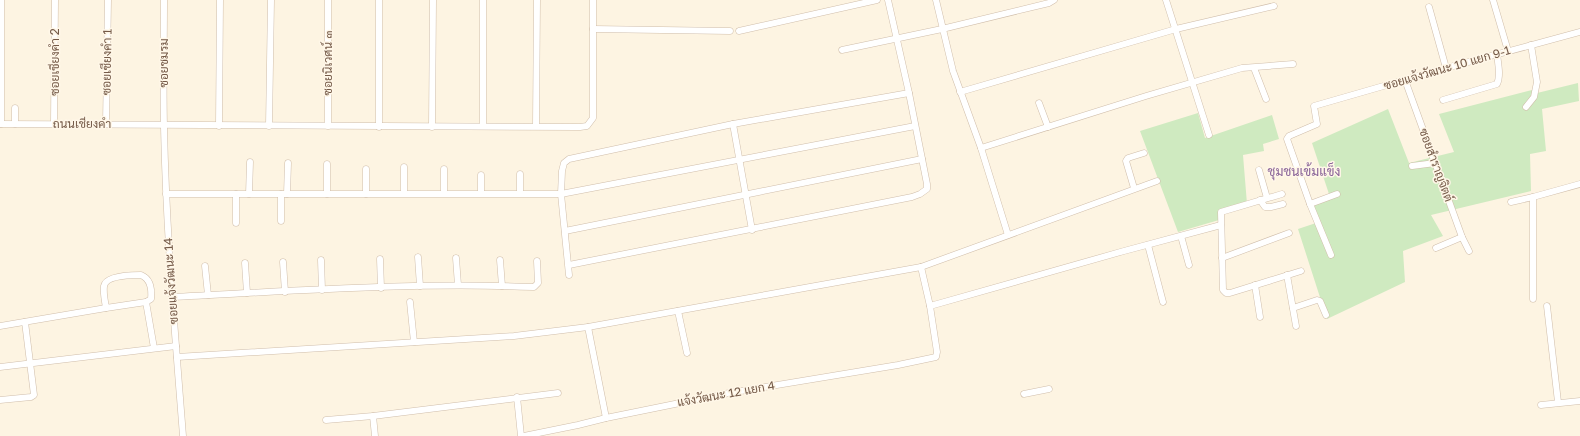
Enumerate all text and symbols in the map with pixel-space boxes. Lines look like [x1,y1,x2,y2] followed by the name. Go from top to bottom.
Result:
[47,28,62,96] street label: ซอยเชียงคำ 2
[98,28,115,95] street label: ซอยเชียงคำ 1
[320,30,335,96] street label: ซอยนิเวศน์ ๓
[156,38,171,88] street label: ซอยชมรม
[1382,42,1512,93] street label: ซอยแจ้งวัฒนะ 10 แยก 9-1
[53,116,111,131] street label: ถนนเชียงคำ
[1416,126,1457,204] street label: ซอยสำราญจิตต์
[1268,162,1340,181] district label: ชุมชนเข้มแข็ง
[160,237,181,325] street label: ซอยแจ้งวัฒนะ 14
[676,378,776,409] street label: แจ้งวัฒนะ 12 แยก 4

